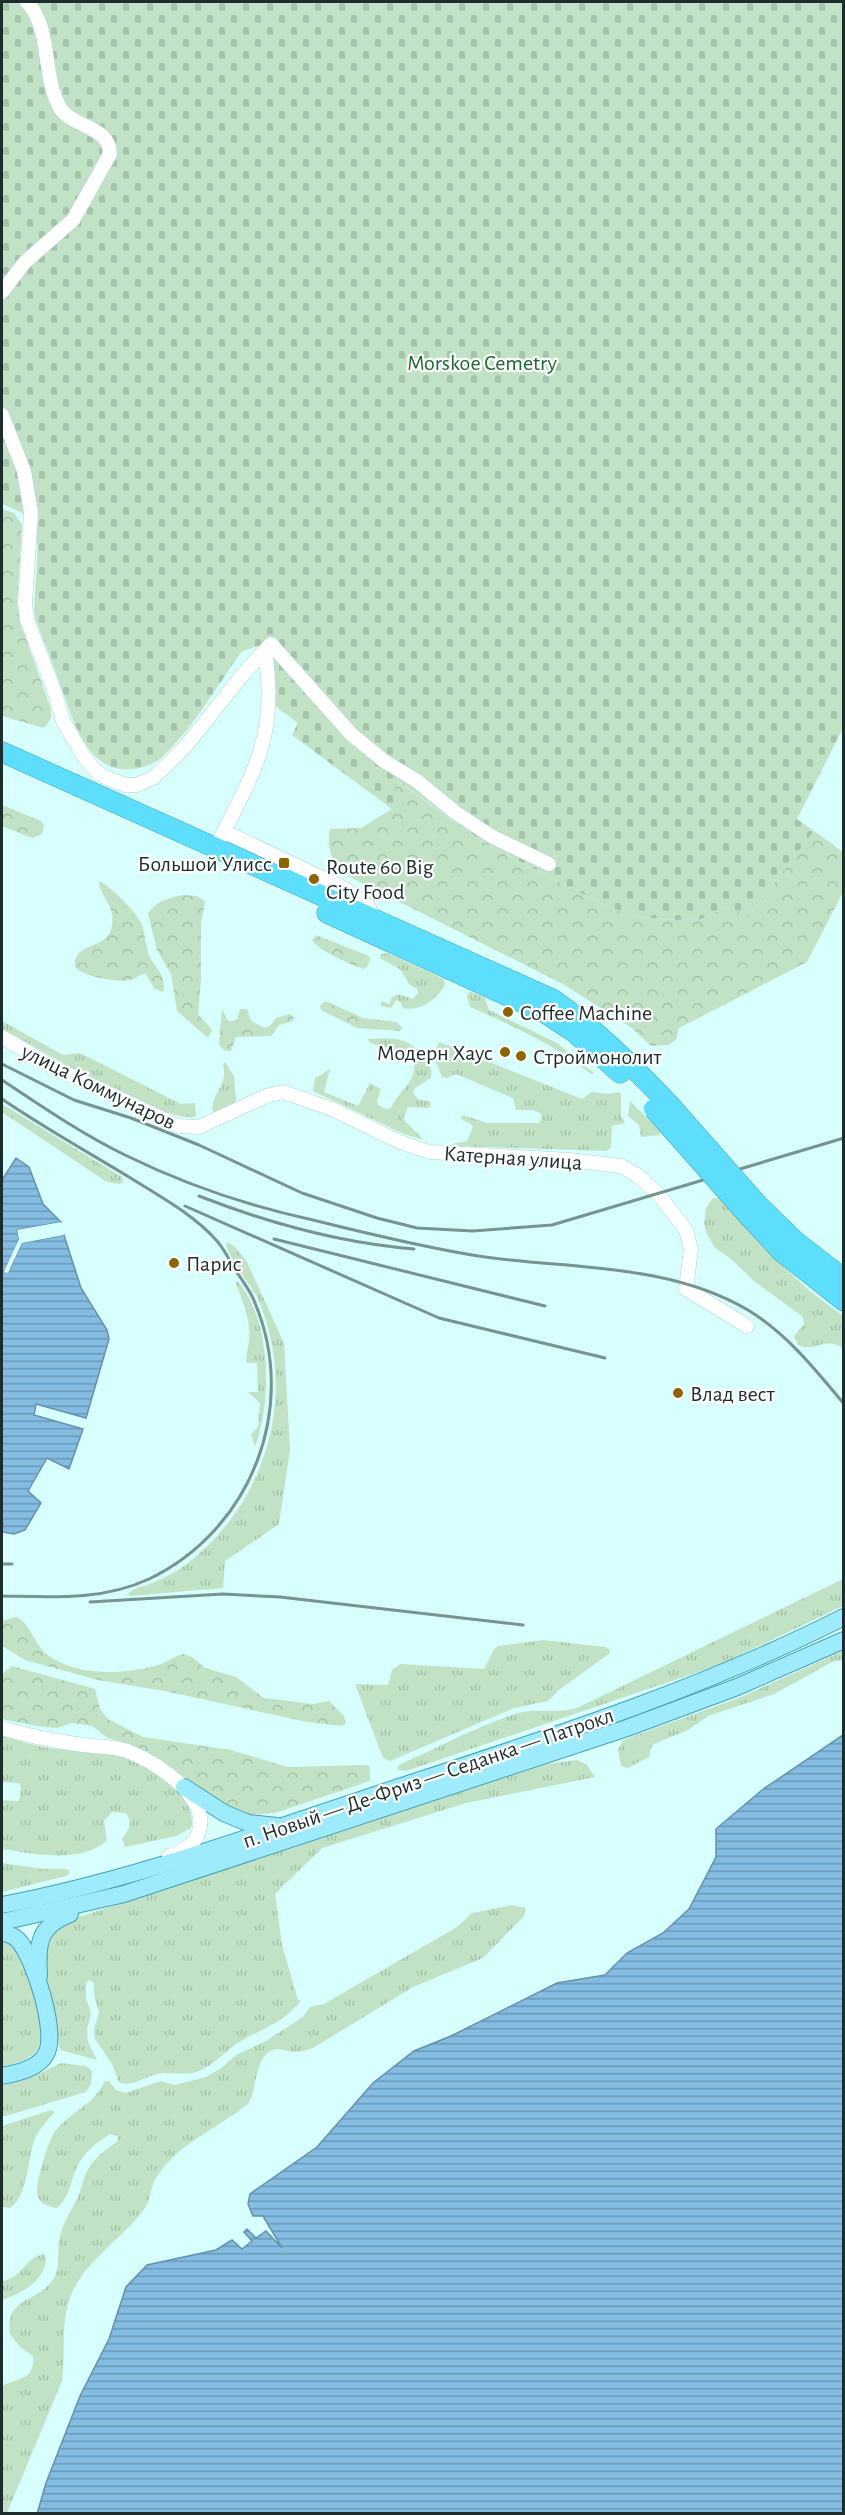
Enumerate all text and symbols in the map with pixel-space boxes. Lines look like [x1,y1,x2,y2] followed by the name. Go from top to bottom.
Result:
[407,352,557,374] park label: Morskoe Cemetry
[138,853,272,875] place label: Большой Улисс
[277,856,291,870] marker: Большой Улисс
[326,856,434,903] place label: Route 60 Big City Food
[307,872,321,886] marker: Route 60 Big City Food
[520,1002,652,1024] place label: Coffee Machine
[501,1005,515,1019] marker: Coffee Machine
[17,1040,179,1134] street label: улица Коммунаров
[377,1042,493,1064] place label: Модерн Хаус
[498,1045,512,1059] marker: Модерн Хаус
[533,1046,662,1068] place label: Строймонолит
[514,1049,528,1063] marker: Строймонолит
[443,1142,583,1174] street label: Катерная улица
[186,1253,242,1275] place label: Парис
[167,1256,181,1270] marker: Парис
[690,1383,776,1405] place label: Влад вест
[671,1386,685,1400] marker: Влад вест
[240,1704,617,1852] street label: п. Новый — Де-Фриз — Седанка — Патрокл

